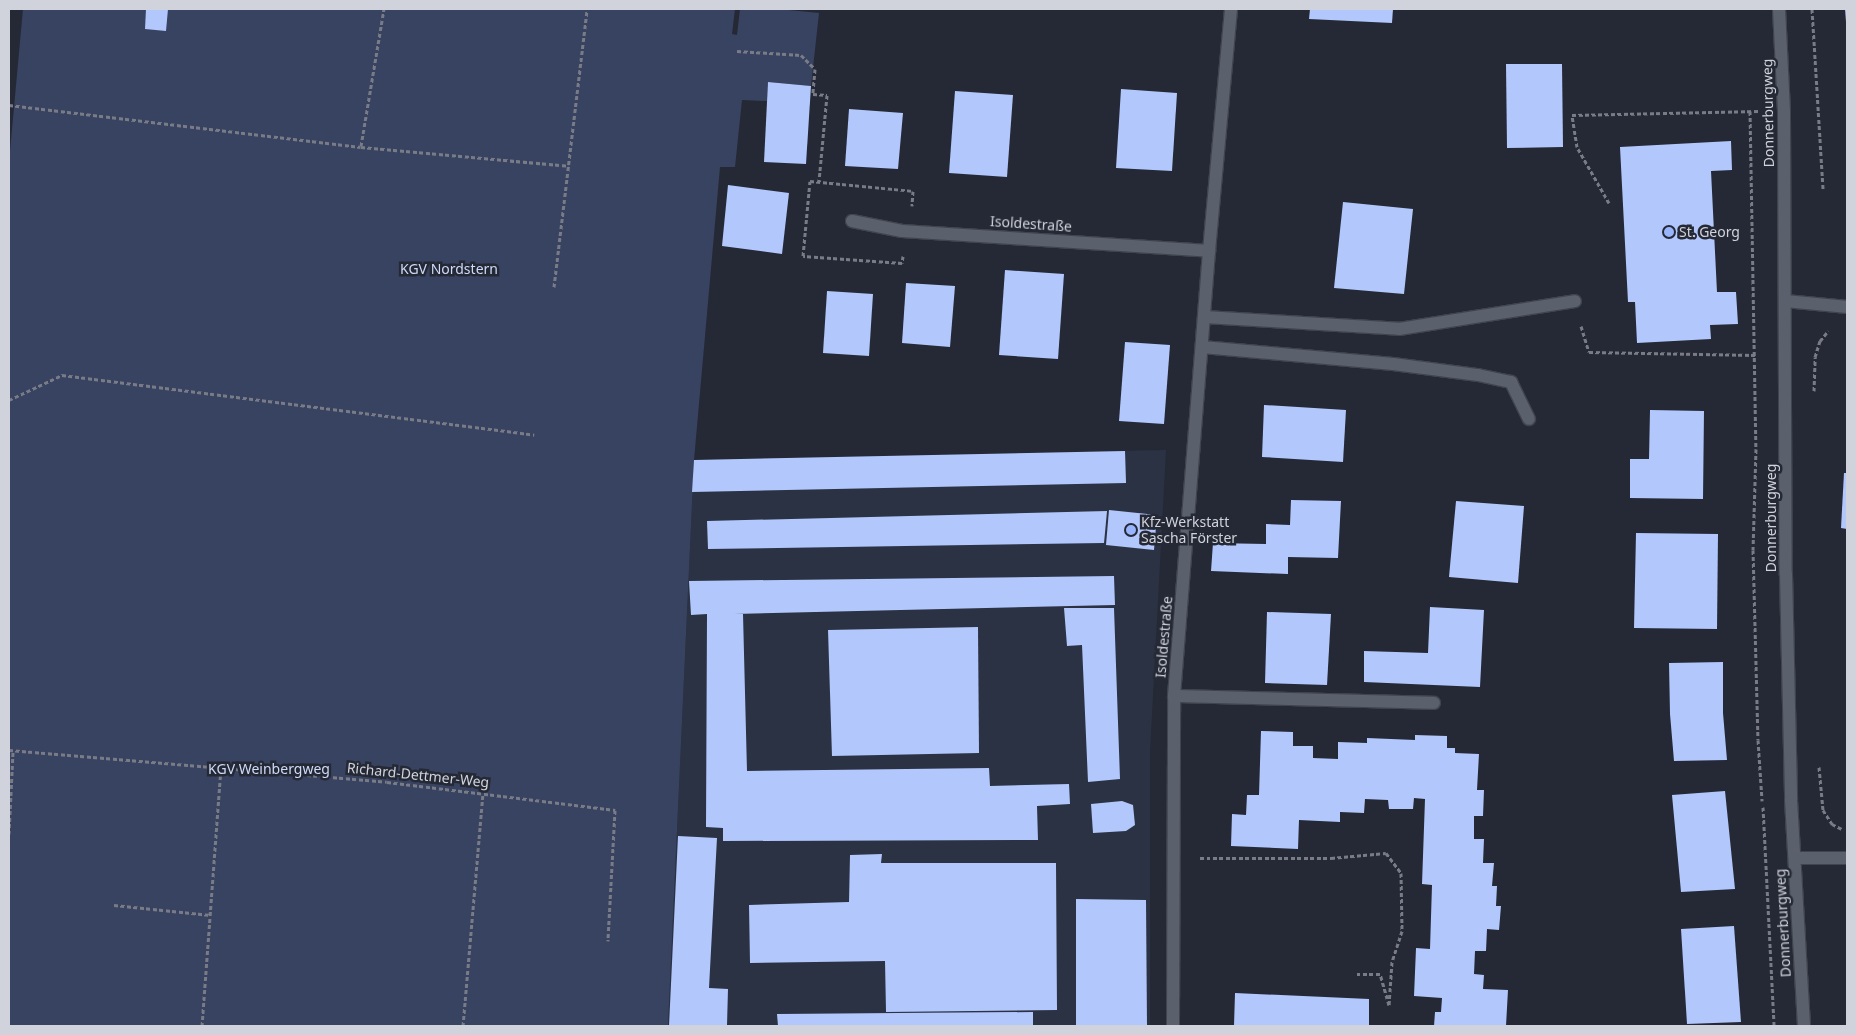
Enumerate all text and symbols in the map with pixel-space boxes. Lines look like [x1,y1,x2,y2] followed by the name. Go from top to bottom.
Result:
[1759,59,1777,167] street label: Donnerburgweg
[990,213,1072,235] street label: Isoldestraße
[1679,224,1740,240] place label: St. Georg
[1663,226,1675,238] marker: St. Georg
[400,261,498,277] park label: KGV Nordstern
[1763,464,1779,572] street label: Donnerburgweg
[1141,514,1237,546] place label: Kfz-Werkstatt Sascha Förster
[1125,524,1137,536] marker: Kfz-Werkstatt Sascha Förster
[1152,595,1176,679] street label: Isoldestraße
[346,759,490,791] street label: Richard-Dettmer-Weg
[208,761,330,777] park label: KGV Weinbergweg
[1772,868,1794,978] street label: Donnerburgweg

